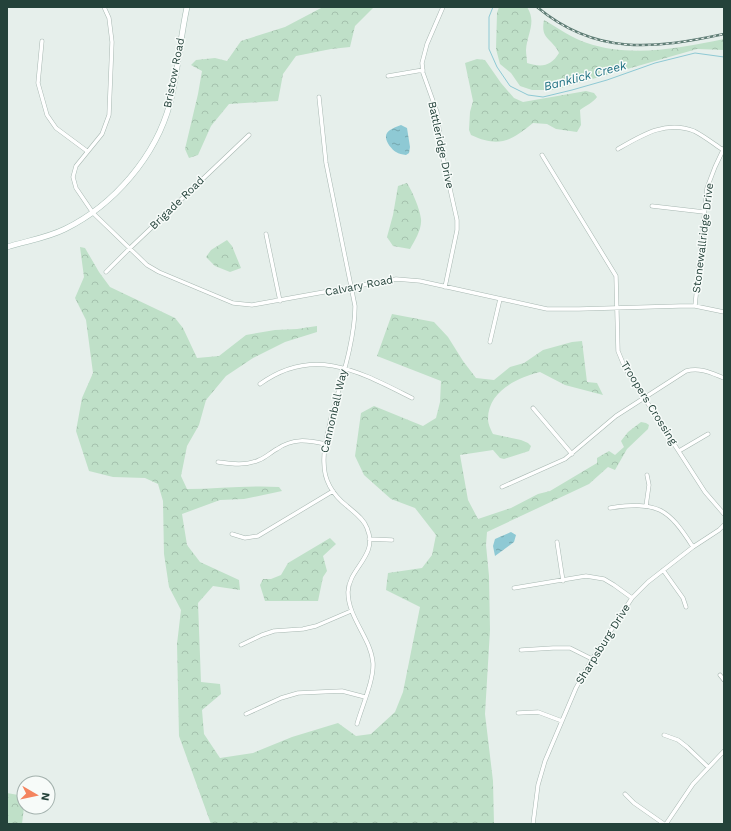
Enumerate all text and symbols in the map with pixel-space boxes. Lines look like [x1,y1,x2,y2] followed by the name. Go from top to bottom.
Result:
[161,37,187,109] street label: Bristow Road
[542,58,628,94] water label: Banklick Creek
[425,100,457,190] street label: Battleridge Drive
[147,174,207,232] street label: Brigade Road
[690,182,716,294] street label: Stonewallridge Drive
[324,273,394,299] street label: Calvary Road
[618,359,680,447] street label: Troopers Crossing
[318,368,350,454] street label: Cannonball Way
[573,601,633,687] street label: Sharpsburg Drive
[16,775,56,815] north arrow
[38,791,52,802] text: N

